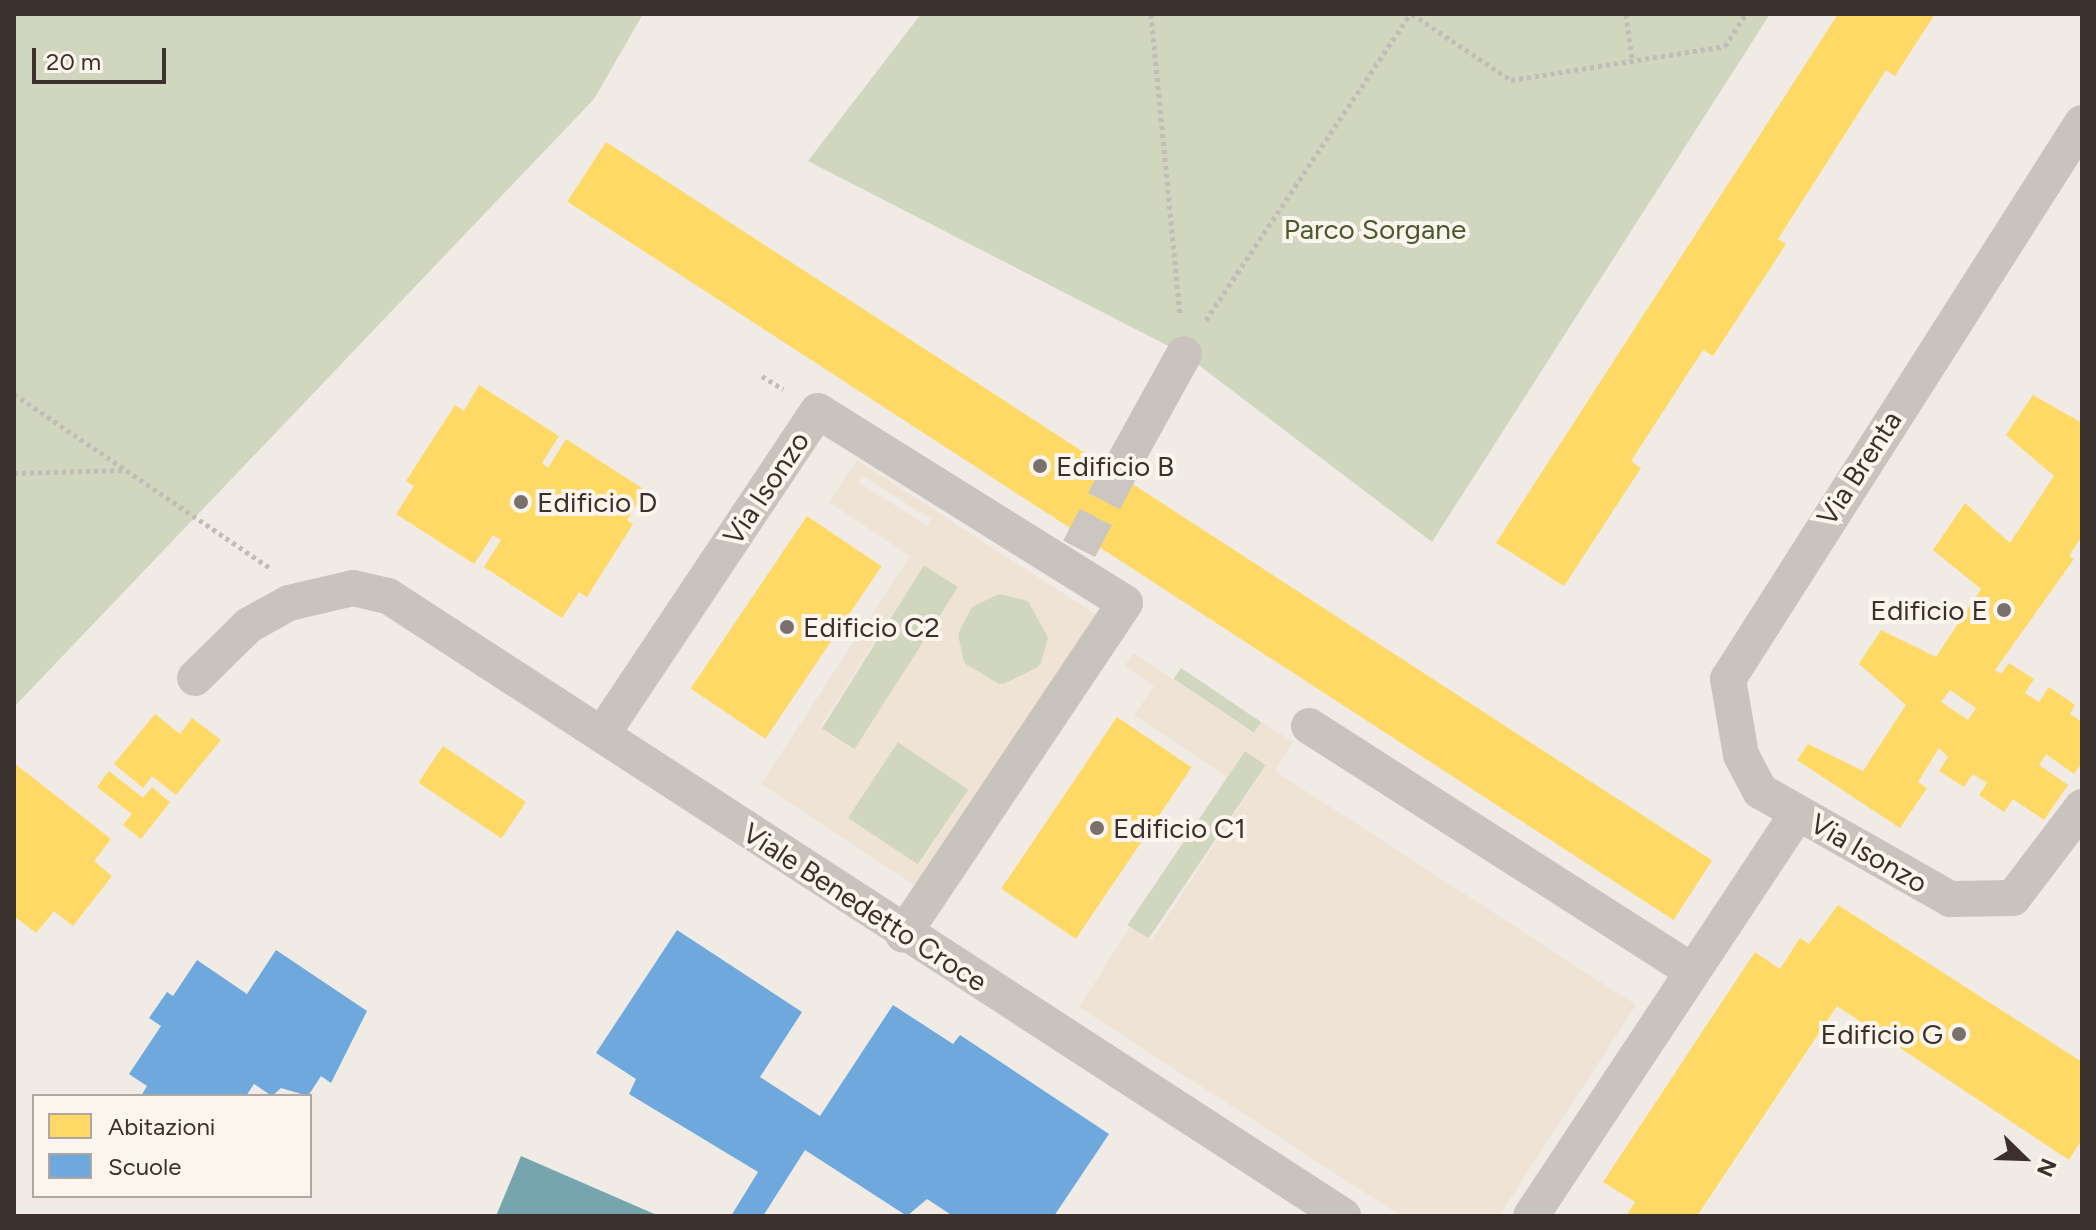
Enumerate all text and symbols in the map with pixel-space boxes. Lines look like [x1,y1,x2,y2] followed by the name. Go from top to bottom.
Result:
[36,32,170,82] scale bar
[46,47,101,76] text: 20 m
[1284,212,1466,246] park label: Parco Sorgane
[1810,405,1908,531] street label: Via Brenta
[716,425,816,551] street label: Via Isonzo
[1056,449,1174,483] place label: Edificio B
[1031,457,1049,475] marker: Edificio B
[537,485,657,519] place label: Edificio D
[512,493,530,511] marker: Edificio D
[1870,593,1988,627] place label: Edificio E
[1995,601,2013,619] marker: Edificio E
[803,610,940,644] place label: Edificio C2
[778,618,796,636] marker: Edificio C2
[1804,806,1934,900] street label: Via Isonzo
[1113,811,1246,845] place label: Edificio C1
[737,816,993,998] street label: Viale Benedetto Croce
[1088,819,1106,837] marker: Edificio C1
[1821,1017,1943,1051] place label: Edificio G
[1950,1025,1968,1043] marker: Edificio G
[32,1094,312,1198] legend
[108,1112,215,1141] text: Abitazioni
[1984,1118,2064,1198] north arrow
[108,1152,181,1181] text: Scuole
[2031,1154,2062,1181] text: N

